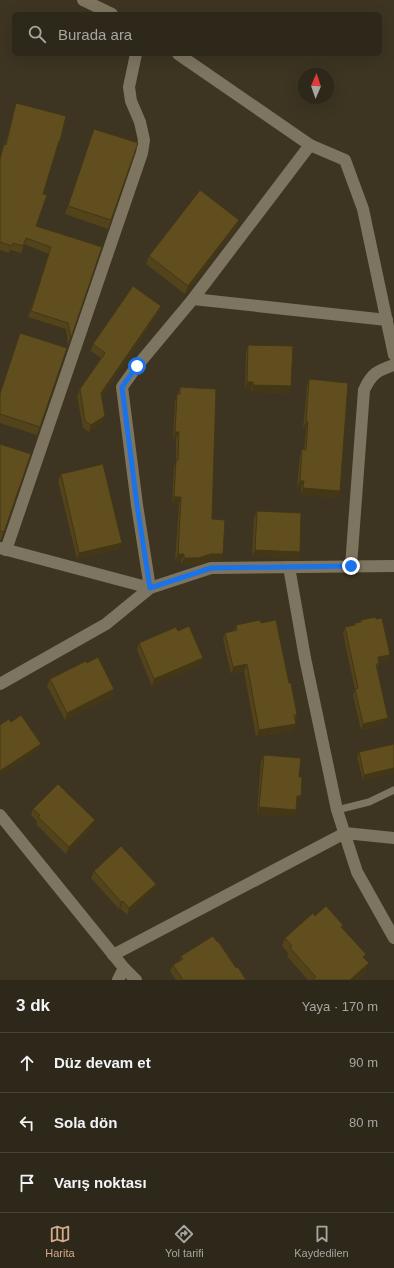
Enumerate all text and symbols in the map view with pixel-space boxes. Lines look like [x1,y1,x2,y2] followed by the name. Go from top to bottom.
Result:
[12,12,382,56] search box
[26,23,48,45] icon: search
[58,26,132,43] text: Burada ara
[298,68,334,104] north arrow
[128,357,146,375] route start
[342,557,360,575] route end
[16,996,50,1015] text: 3 dk
[302,999,378,1014] text: Yaya · 170 m
[16,1052,38,1074] icon: ahead
[54,1054,151,1071] text: Düz devam et
[349,1055,378,1070] text: 90 m
[16,1112,38,1134] icon: left
[54,1114,117,1131] text: Sola dön
[349,1115,378,1130] text: 80 m
[16,1172,38,1194] icon: arrive
[54,1174,147,1191] text: Varış noktası
[45,1223,75,1259] tab: Harita
[165,1223,204,1259] tab: Yol tarifi
[294,1223,349,1259] tab: Kaydedilen

